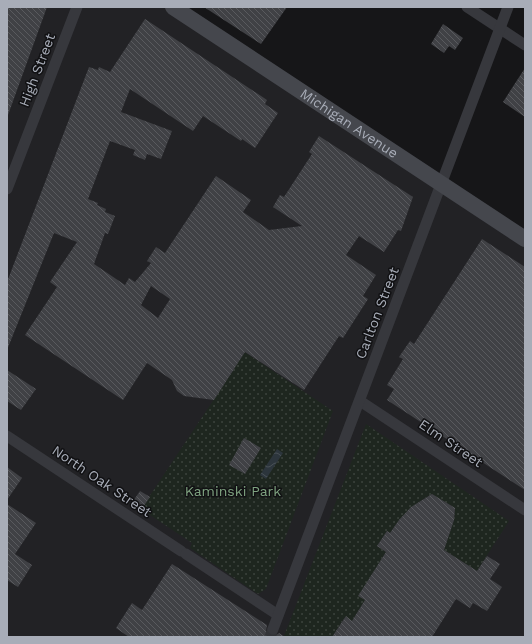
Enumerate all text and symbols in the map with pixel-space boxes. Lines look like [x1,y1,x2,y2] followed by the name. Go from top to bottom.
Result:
[16,31,58,109] street label: High Street
[297,85,401,161] street label: Michigan Avenue
[352,265,402,361] street label: Carlton Street
[416,416,486,470] street label: Elm Street
[49,442,155,520] street label: North Oak Street
[185,483,281,499] park label: Kaminski Park

